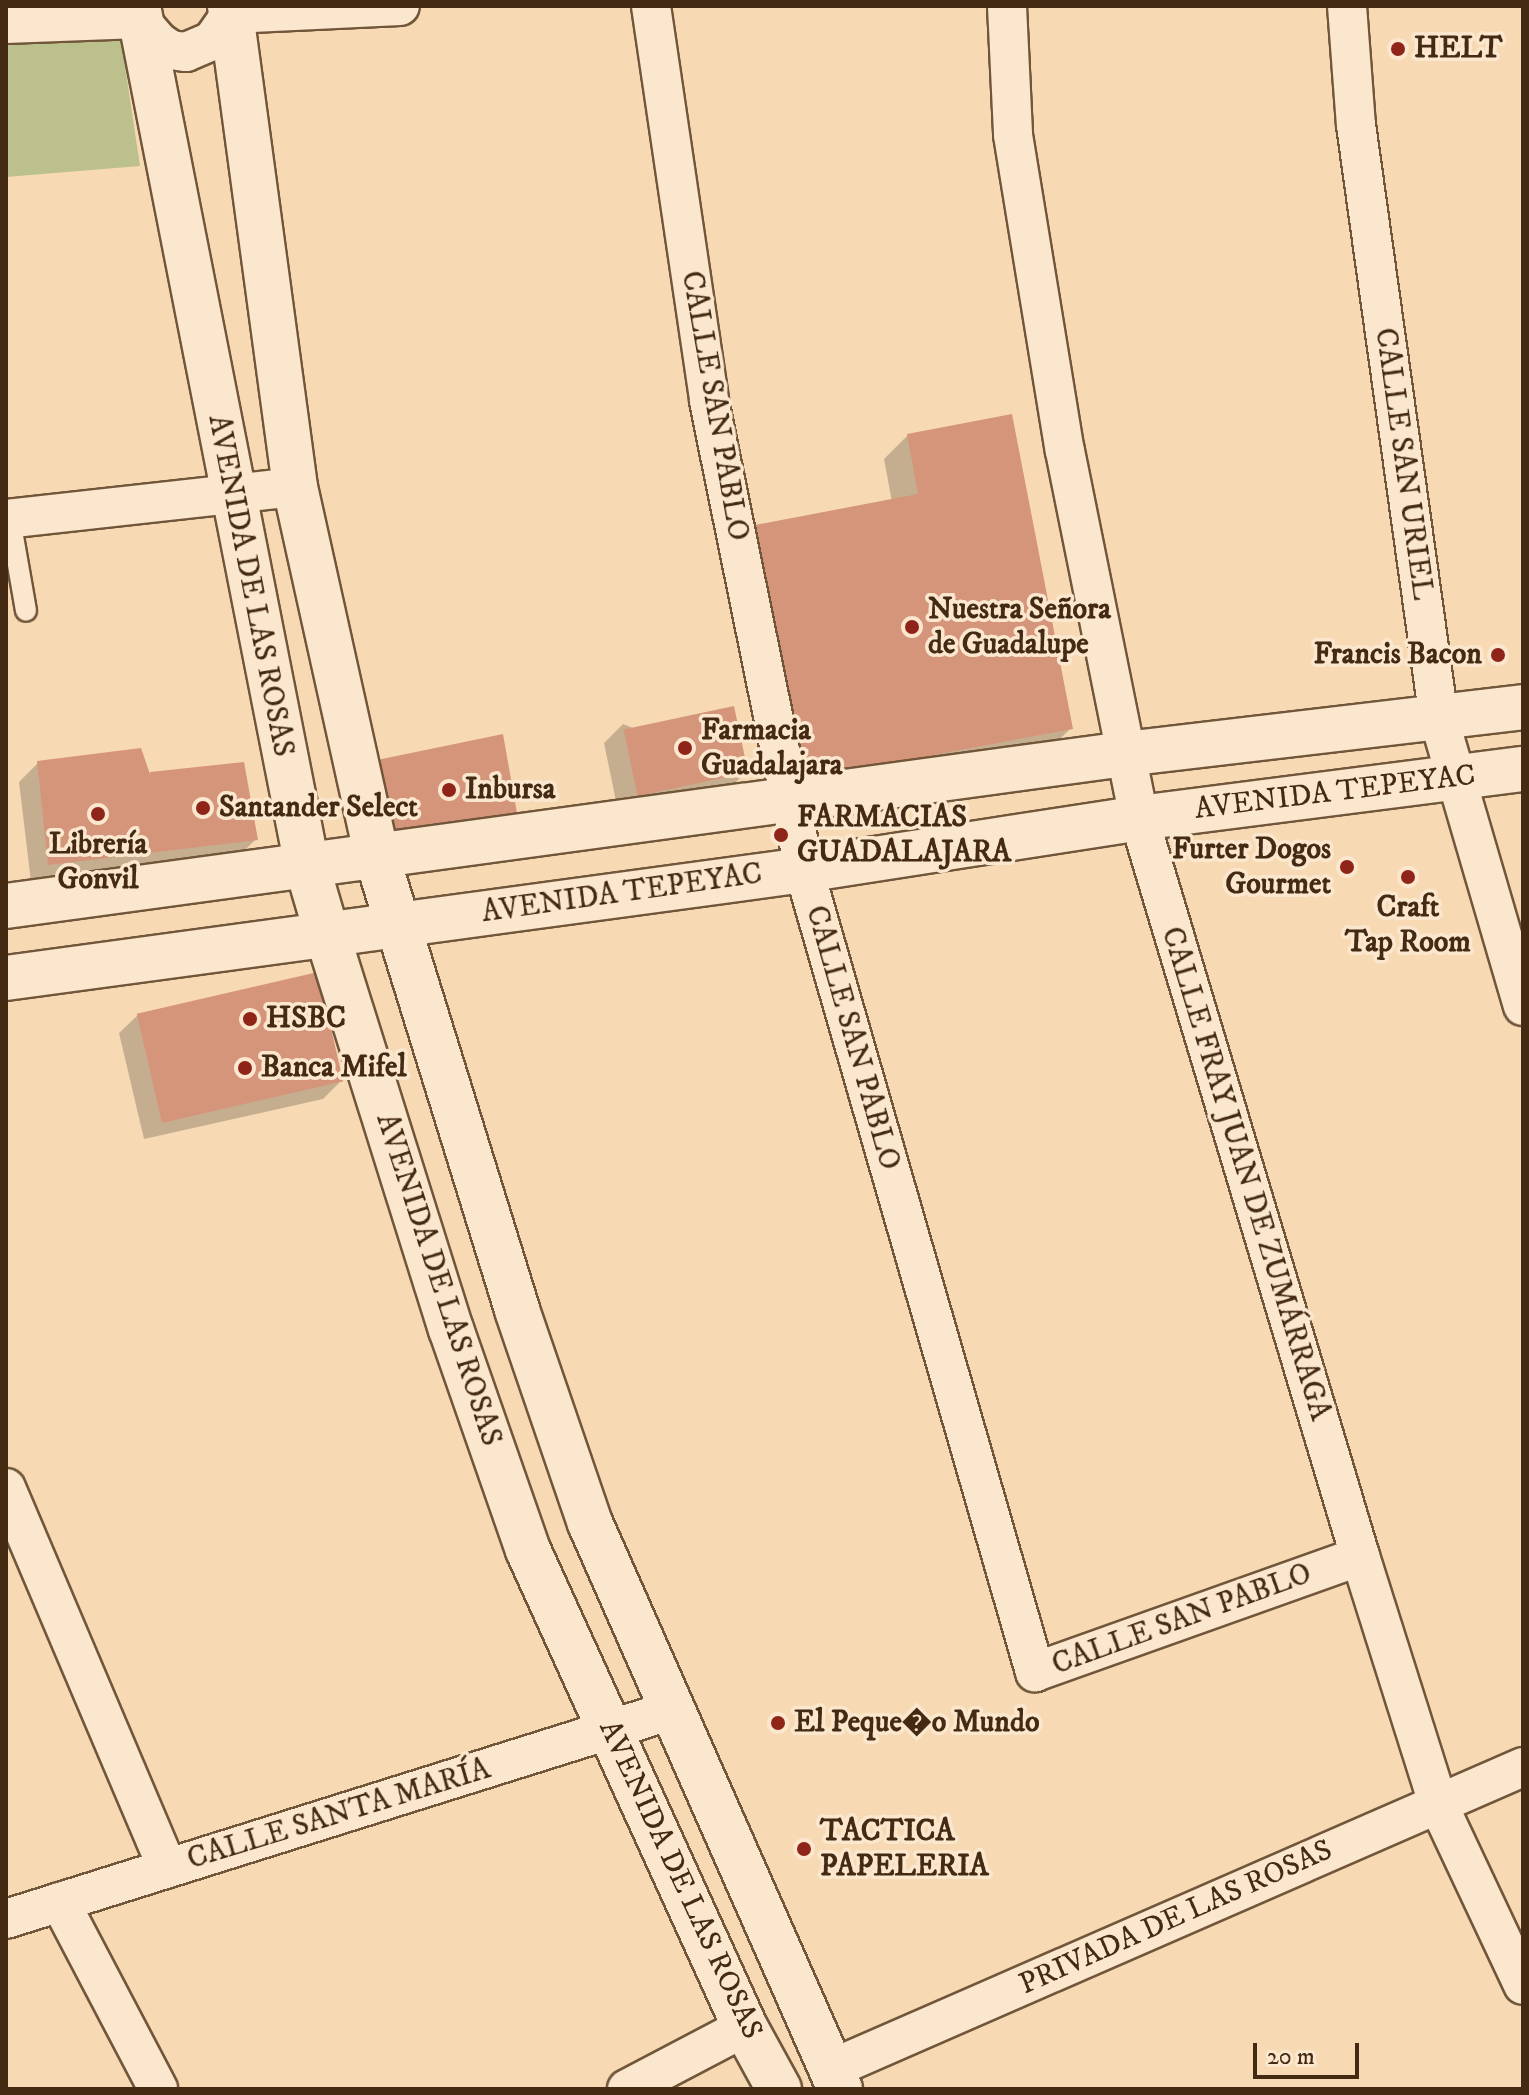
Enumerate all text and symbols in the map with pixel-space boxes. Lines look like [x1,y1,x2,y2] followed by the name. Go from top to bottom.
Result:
[1414,31,1503,67] place label: HELT
[1389,40,1407,58] marker: HELT
[673,268,755,544] street label: CALLE SAN PABLO
[1366,326,1440,602] street label: CALLE SAN URIEL
[199,412,301,760] street label: AVENIDA DE LAS ROSAS
[928,592,1111,662] place label: Nuestra Señora de Guadalupe
[903,618,921,636] marker: Nuestra Señora de Guadalupe
[1314,637,1482,673] place label: Francis Bacon
[1489,646,1507,664] marker: Francis Bacon
[701,713,843,784] place label: Farmacia Guadalajara
[676,739,694,757] marker: Farmacia Guadalajara
[1193,758,1477,828] street label: AVENIDA TEPEYAC
[465,772,555,808] place label: Inbursa
[440,781,458,799] marker: Inbursa
[219,790,418,826] place label: Santander Select
[194,799,212,817] marker: Santander Select
[797,800,1011,870] place label: FARMACIAS GUADALAJARA
[89,805,107,823] marker: Librería Gonvil
[772,826,790,844] marker: FARMACIAS GUADALAJARA
[49,827,147,898] place label: Librería Gonvil
[1172,832,1331,902] place label: Furter Dogos Gourmet
[480,857,764,931] street label: AVENIDA TEPEYAC
[1338,858,1356,876] marker: Furter Dogos Gourmet
[1399,868,1417,886] marker: Craft Tap Room
[1345,890,1471,960] place label: Craft Tap Room
[797,902,907,1174] street label: CALLE SAN PABLO
[1153,923,1337,1425] street label: CALLE FRAY JUAN DE ZUMÁRRAGA
[266,1001,346,1037] place label: HSBC
[241,1010,259,1028] marker: HSBC
[261,1050,406,1086] place label: Banca Mifel
[236,1059,254,1077] marker: Banca Mifel
[367,1109,509,1451] street label: AVENIDA DE LAS ROSAS
[1047,1556,1317,1684] street label: CALLE SAN PABLO
[794,1705,1039,1741] place label: El Peque�o Mundo
[769,1714,787,1732] marker: El Peque�o Mundo
[590,1715,770,2045] street label: AVENIDA DE LAS ROSAS
[183,1752,495,1878] street label: CALLE SANTA MARÍA
[820,1814,989,1884] place label: TACTICA PAPELERIA
[1014,1833,1338,2003] street label: PRIVADA DE LAS ROSAS
[795,1840,813,1858] marker: TACTICA PAPELERIA
[1257,2027,1363,2077] scale bar
[1267,2042,1315,2072] text: 20 m

